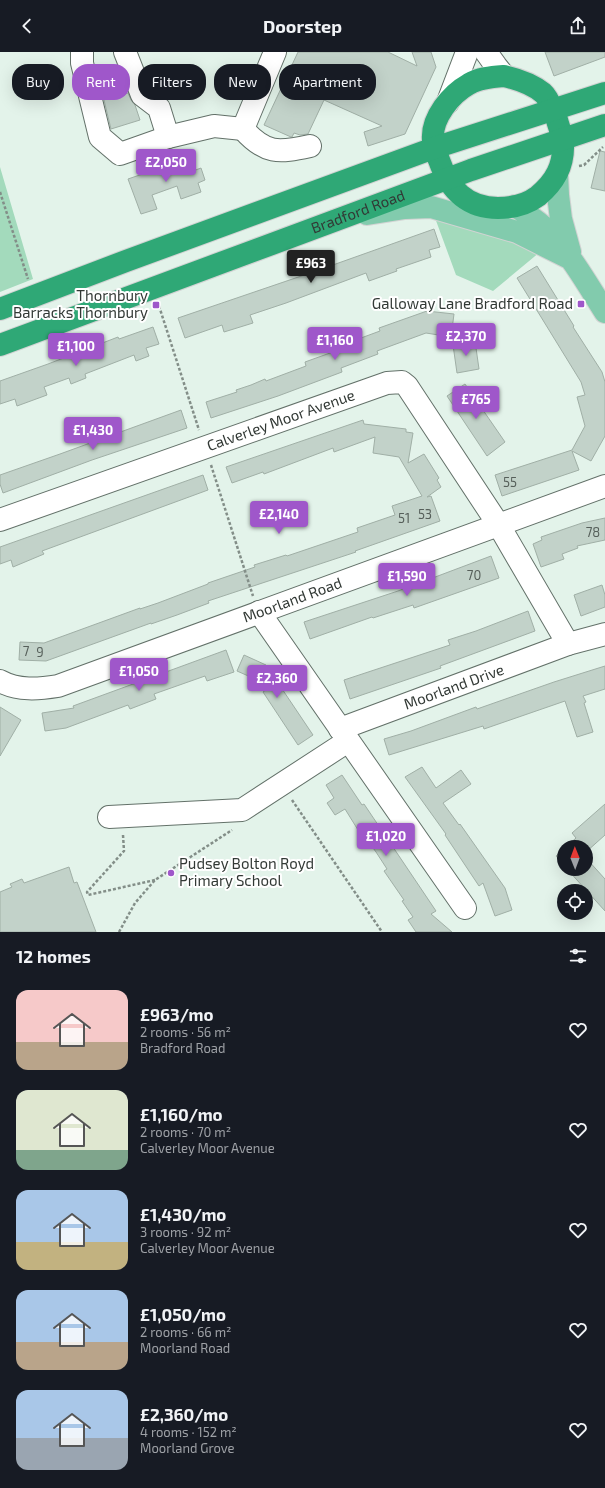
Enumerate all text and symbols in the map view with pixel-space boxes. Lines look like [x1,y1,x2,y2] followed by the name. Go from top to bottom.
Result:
[16,15,38,37] icon: back
[263,15,342,37] text: Doorstep
[567,15,589,37] icon: share
[12,64,64,100] chip: Buy
[72,64,130,100] chip: Rent
[138,64,206,100] chip: Filters
[214,64,271,100] chip: New
[279,64,376,100] chip: Apartment
[133,149,199,183] pin: £2,050
[145,154,187,170] text: £2,050
[308,185,407,237] street label: Bradford Road
[287,250,335,284] pin: £963
[296,255,326,271] text: £963
[13,286,148,321] place label: Thornbury Barracks Thornbury
[372,294,573,312] place label: Galloway Lane Bradford Road
[576,299,586,309] marker: Galloway Lane Bradford Road
[151,300,161,310] marker: Thornbury Barracks Thornbury
[433,323,499,357] pin: £2,370
[302,327,368,361] pin: £1,160
[446,328,486,344] text: £2,370
[316,332,354,348] text: £1,160
[43,333,109,367] pin: £1,100
[57,338,95,354] text: £1,100
[204,385,357,454] street label: Calverley Moor Avenue
[452,386,500,420] pin: £765
[461,391,491,407] text: £765
[60,417,126,451] pin: £1,430
[73,422,113,438] text: £1,430
[503,474,517,490] house number: 55
[246,501,312,535] pin: £2,140
[259,506,299,522] text: £2,140
[418,506,432,522] house number: 53
[398,510,410,526] house number: 51
[586,524,600,540] house number: 78
[374,563,440,597] pin: £1,590
[467,567,481,583] house number: 70
[387,568,427,584] text: £1,590
[240,573,344,626] street label: Moorland Road
[23,643,30,659] house number: 7
[36,644,44,660] house number: 9
[106,658,172,692] pin: £1,050
[401,660,506,713] street label: Moorland Drive
[119,663,159,679] text: £1,050
[244,665,310,699] pin: £2,360
[256,670,298,686] text: £2,360
[353,823,419,857] pin: £1,020
[366,828,406,844] text: £1,020
[557,840,593,876] north arrow
[557,840,593,920] map controls
[179,854,314,889] place label: Pudsey Bolton Royd Primary School
[166,868,176,878] marker: Pudsey Bolton Royd Primary School
[557,884,593,920] button: locate
[567,945,589,967] icon: filters
[16,946,91,966] text: 12 homes
[140,1004,214,1024] text: £963/mo
[48,1006,96,1054] icon: home
[567,1019,589,1041] icon: heart
[140,1024,231,1040] text: 2 rooms · 56 m²
[140,1040,225,1056] text: Bradford Road
[140,1104,223,1124] text: £1,160/mo
[48,1106,96,1154] icon: home
[567,1119,589,1141] icon: heart
[140,1124,231,1140] text: 2 rooms · 70 m²
[140,1140,275,1156] text: Calverley Moor Avenue
[140,1204,226,1224] text: £1,430/mo
[48,1206,96,1254] icon: home
[567,1219,589,1241] icon: heart
[140,1224,231,1240] text: 3 rooms · 92 m²
[140,1240,275,1256] text: Calverley Moor Avenue
[140,1304,226,1324] text: £1,050/mo
[48,1306,96,1354] icon: home
[567,1319,589,1341] icon: heart
[140,1324,231,1340] text: 2 rooms · 66 m²
[140,1340,230,1356] text: Moorland Road
[140,1404,228,1424] text: £2,360/mo
[48,1406,96,1454] icon: home
[567,1419,589,1441] icon: heart
[140,1424,237,1440] text: 4 rooms · 152 m²
[140,1440,235,1456] text: Moorland Grove

